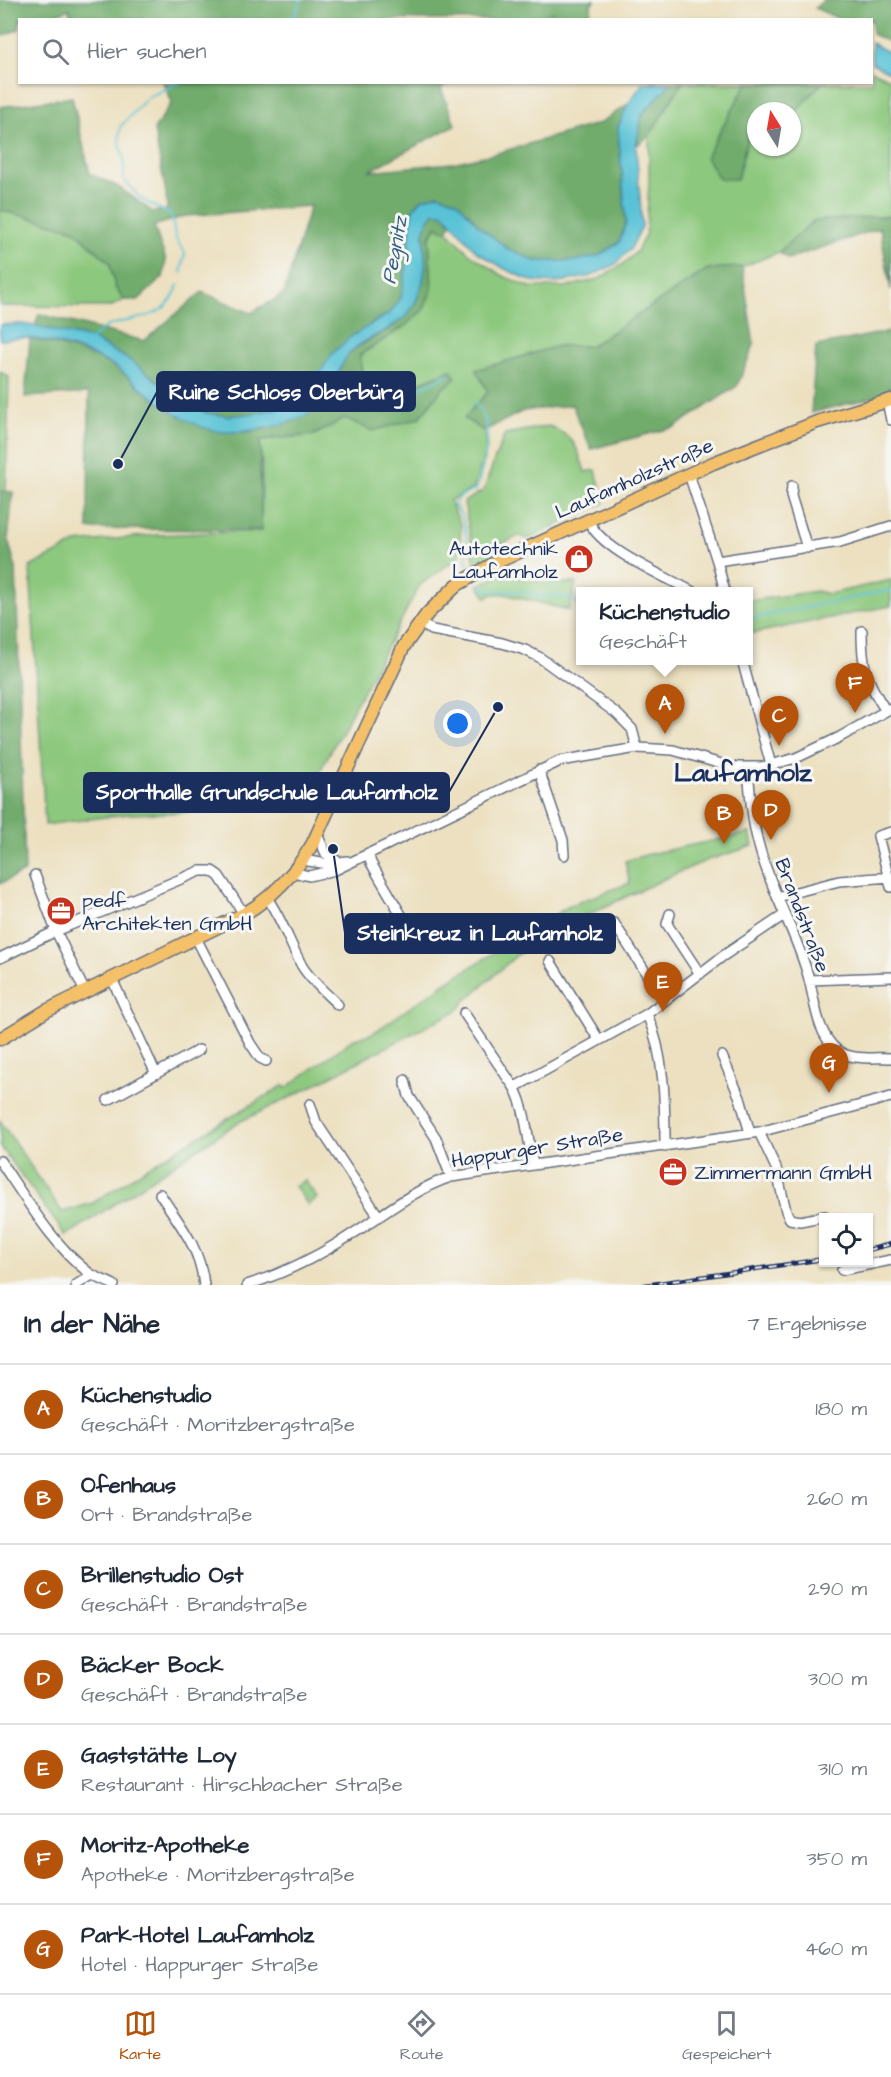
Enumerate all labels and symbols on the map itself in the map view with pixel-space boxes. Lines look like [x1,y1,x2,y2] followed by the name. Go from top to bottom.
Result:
[747,102,801,156] north arrow
[374,212,416,286] water label: Pegnitz
[157,372,415,411] callout: Ruine Schloss Oberbürg
[169,378,403,409] text: Ruine Schloss Oberbürg
[551,431,718,526] street label: Laufamholzstraße
[449,535,558,586] place label: Autotechnik Laufamholz
[563,543,595,575] shop icon: Autotechnik Laufamholz
[836,664,874,713] pin: F
[646,684,684,734] pin: A
[760,696,798,746] pin: C
[443,709,472,738] your location
[674,755,813,791] district label: Laufamholz
[84,773,449,812] callout: Sporthalle Grundschule Laufamholz
[95,778,439,808] text: Sporthalle Grundschule Laufamholz
[752,790,790,840] pin: D
[704,794,744,844] pin: B
[767,854,837,977] street label: Brandstraße
[82,887,252,938] place label: pedf Architekten GmbH
[45,895,77,927] office icon: pedf Architekten GmbH
[345,914,615,953] callout: Steinkreuz in Laufamholz
[356,919,603,948] text: Steinkreuz in Laufamholz
[644,962,682,1012] pin: E
[810,1044,848,1093] pin: G
[449,1121,625,1176] street label: Happurger Straße
[657,1156,689,1188] office icon: Zimmermann GmbH
[694,1159,872,1187] place label: Zimmermann GmbH

